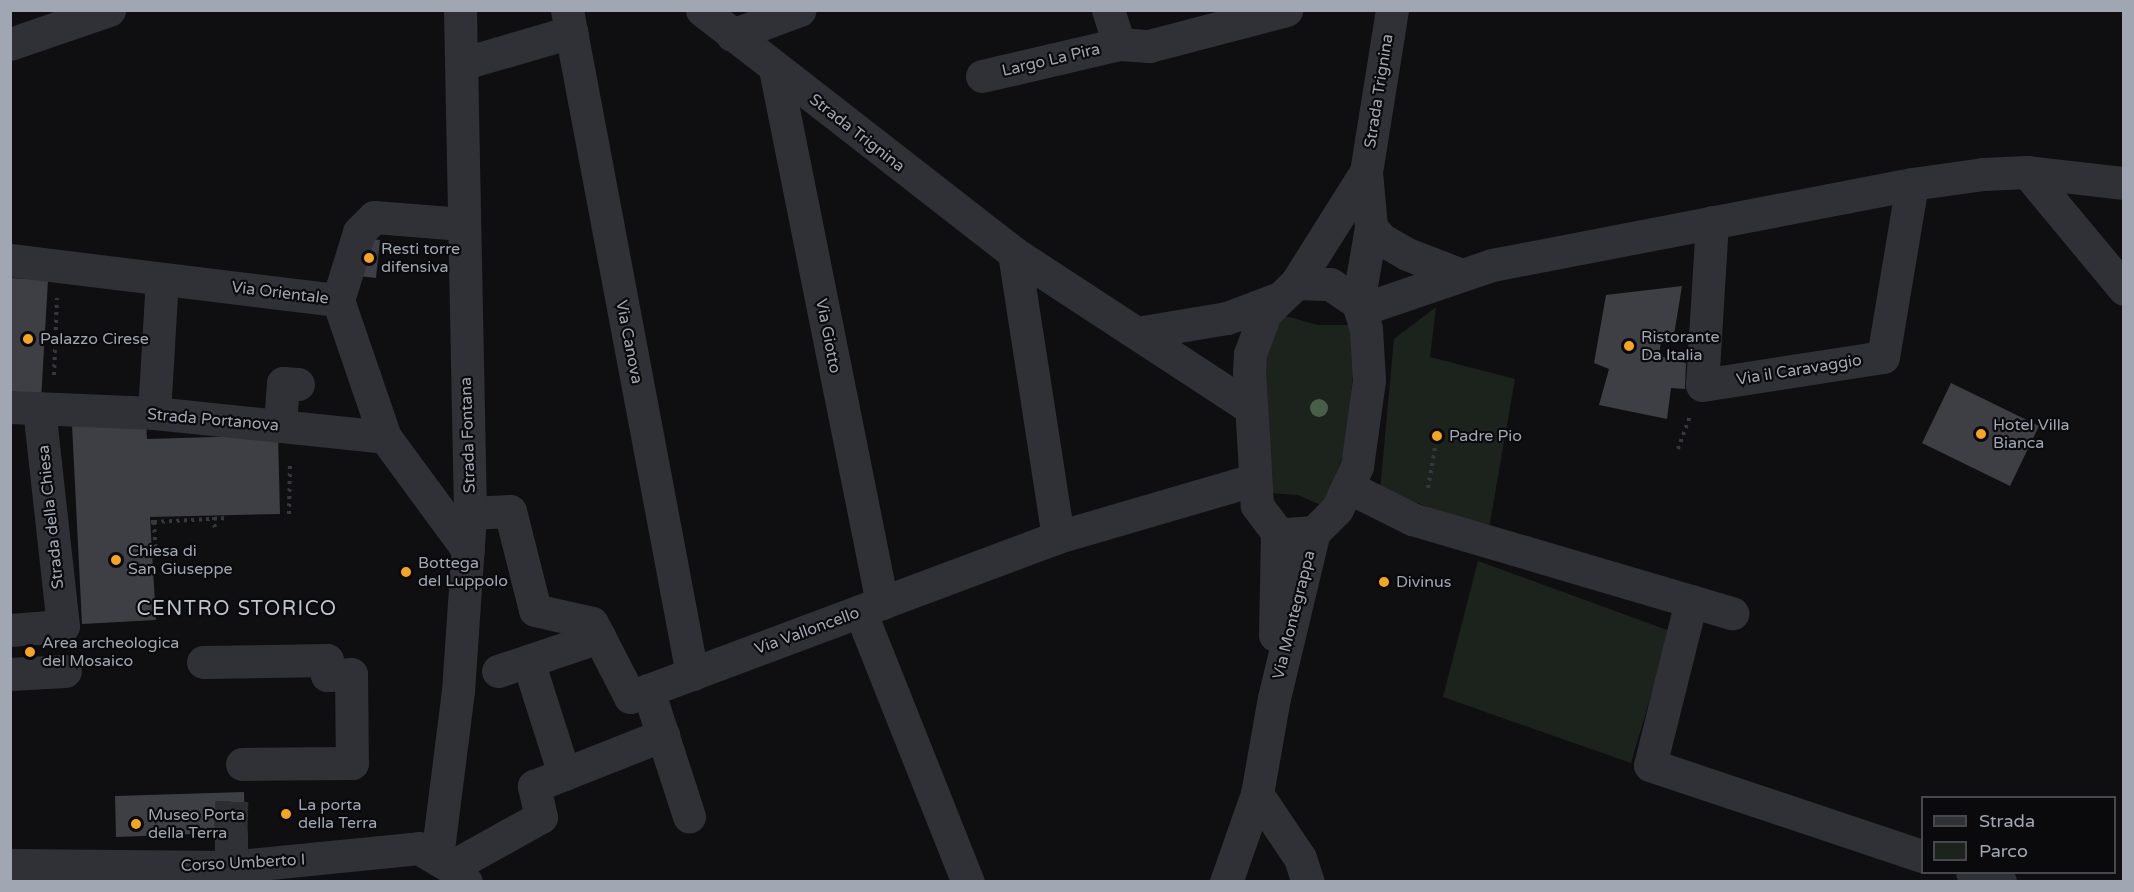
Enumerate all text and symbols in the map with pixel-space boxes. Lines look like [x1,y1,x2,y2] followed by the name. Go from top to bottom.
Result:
[1360,32,1398,150] street label: Strada Trignina
[1000,39,1102,81] street label: Largo La Pira
[806,90,908,176] street label: Strada Trignina
[381,239,460,277] place label: Resti torre difensiva
[362,251,376,265] marker: Resti torre difensiva
[230,278,330,308] street label: Via Orientale
[811,297,845,375] street label: Via Giotto
[611,298,647,386] street label: Via Canova
[1641,327,1719,365] place label: Ristorante Da Italia
[40,329,149,349] place label: Palazzo Cirese
[21,332,35,346] marker: Palazzo Cirese
[1622,339,1636,353] marker: Ristorante Da Italia
[1735,351,1863,389] street label: Via il Caravaggio
[456,377,480,493] street label: Strada Fontana
[146,405,280,435] street label: Strada Portanova
[1993,415,2070,453] place label: Hotel Villa Bianca
[1449,426,1522,446] place label: Padre Pio
[1974,427,1988,441] marker: Hotel Villa Bianca
[1430,429,1444,443] marker: Padre Pio
[34,444,68,590] street label: Strada della Chiesa
[128,541,233,579] place label: Chiesa di San Giuseppe
[1269,549,1319,681] street label: Via Montegrappa
[109,553,123,567] marker: Chiesa di San Giuseppe
[418,553,508,591] place label: Bottega del Luppolo
[399,565,413,579] marker: Bottega del Luppolo
[1396,572,1451,592] place label: Divinus
[1377,575,1391,589] marker: Divinus
[137,597,337,621] district label: CENTRO STORICO
[752,603,862,659] street label: Via Valloncello
[42,633,179,671] place label: Area archeologica del Mosaico
[23,645,37,659] marker: Area archeologica del Mosaico
[298,795,377,833] place label: La porta della Terra
[1921,796,2116,874] legend
[148,805,245,843] place label: Museo Porta della Terra
[279,807,293,821] marker: La porta della Terra
[1979,810,2035,832] text: Strada
[129,817,143,831] marker: Museo Porta della Terra
[1979,840,2028,862] text: Parco
[180,850,306,876] street label: Corso Umberto I

